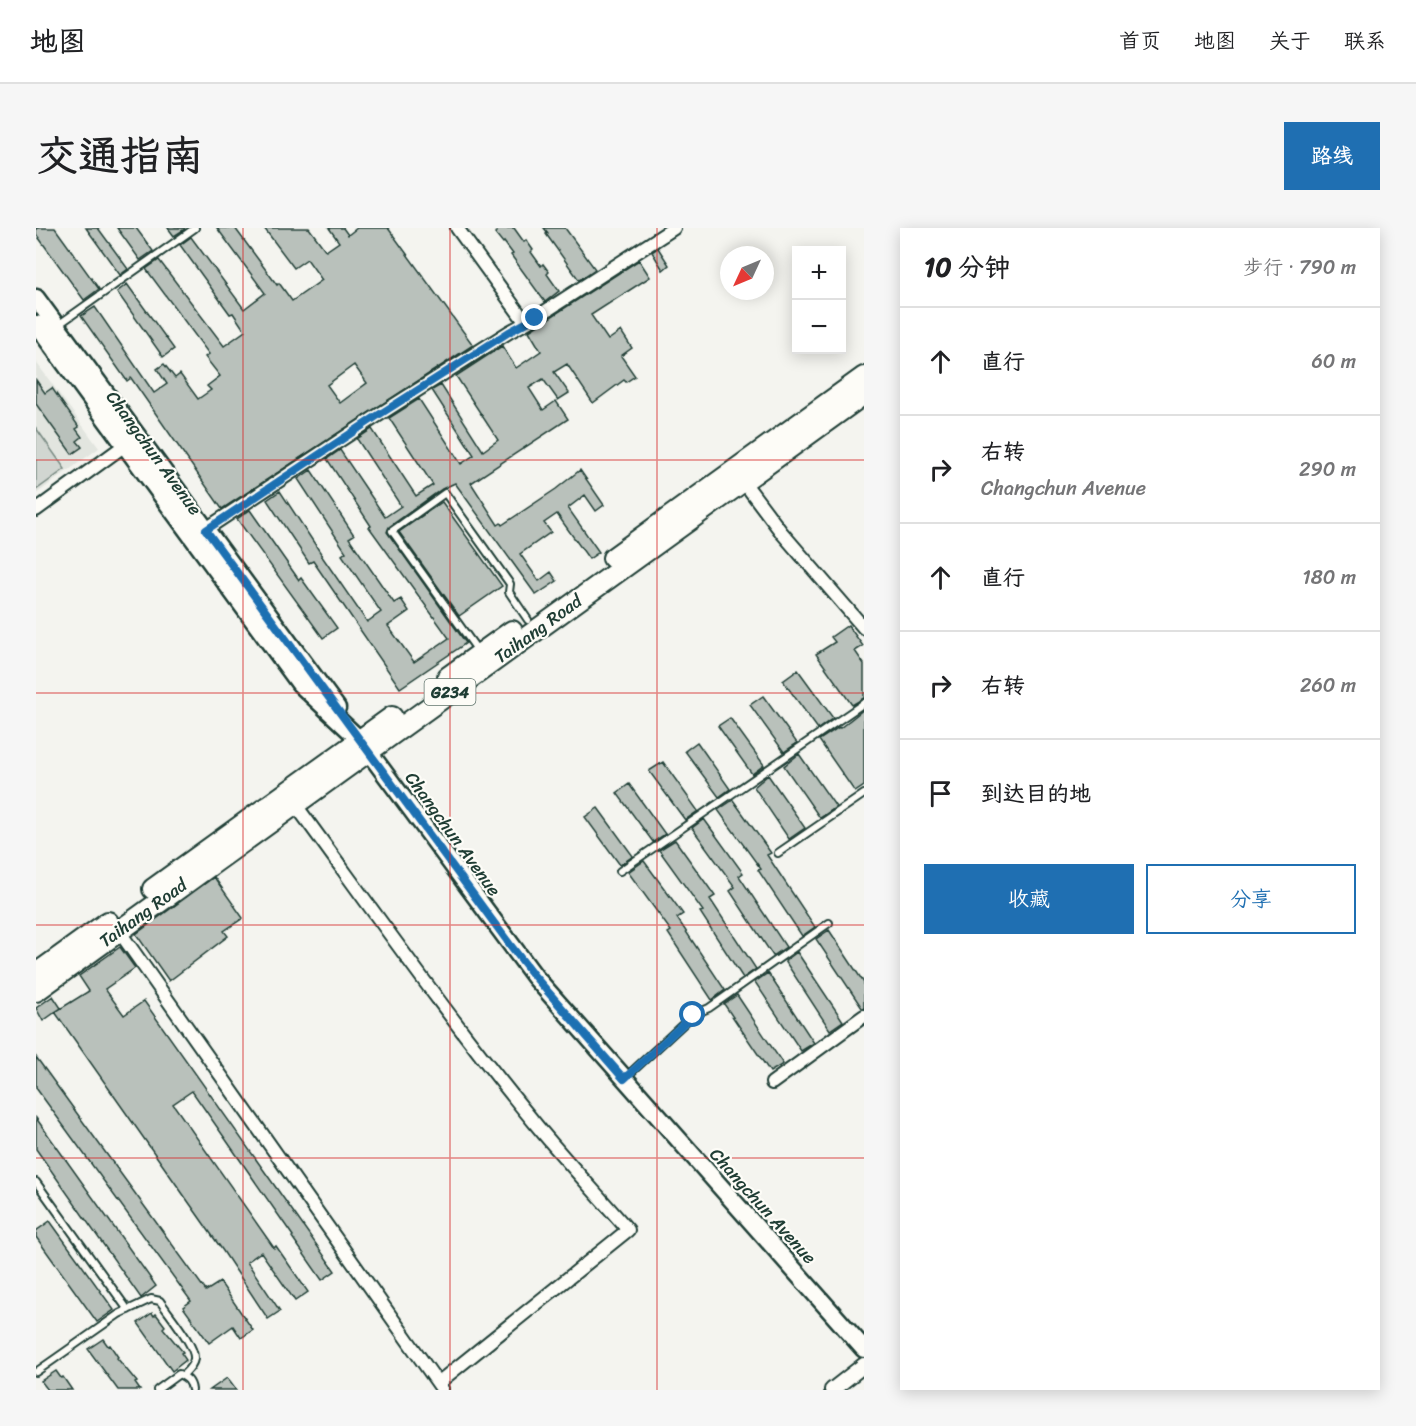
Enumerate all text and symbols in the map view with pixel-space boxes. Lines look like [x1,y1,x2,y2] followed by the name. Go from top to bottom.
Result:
[30,17,86,66] text: 地图
[1119,22,1161,60] text: 首页
[1194,22,1236,60] text: 地图
[1269,22,1311,60] text: 关于
[1344,22,1386,60] text: 联系
[36,119,204,193] text: 交通指南
[1284,122,1380,190] button: 路线
[924,244,1010,290] text: 10 分钟
[720,246,774,300] north arrow
[792,246,846,354] map controls
[792,246,846,300] button: +
[1243,250,1356,285] text: 步行 · 790 m
[792,300,846,354] button: −
[521,304,547,330] route end
[981,342,1025,381] text: 直行
[1311,344,1356,379] text: 60 m
[924,345,957,378] icon: ahead
[97,384,211,522] street label: Changchun Avenue
[981,432,1025,471] text: 右转
[1299,452,1356,487] text: 290 m
[924,453,957,486] icon: right
[981,471,1146,506] text: Changchun Avenue
[981,558,1025,597] text: 直行
[1302,560,1356,595] text: 180 m
[924,561,957,594] icon: ahead
[487,585,590,672] street label: Taihang Road
[981,666,1025,705] text: 右转
[1300,668,1356,703] text: 260 m
[924,669,957,702] icon: right
[424,679,476,705] road number: G234
[396,765,510,903] street label: Changchun Avenue
[981,774,1091,813] text: 到达目的地
[924,777,957,810] icon: arrive
[924,864,1134,934] button: 收藏
[1146,864,1356,934] button: 分享
[92,869,195,956] street label: Taihang Road
[679,1001,705,1027] route start
[701,1140,825,1272] street label: Changchun Avenue

